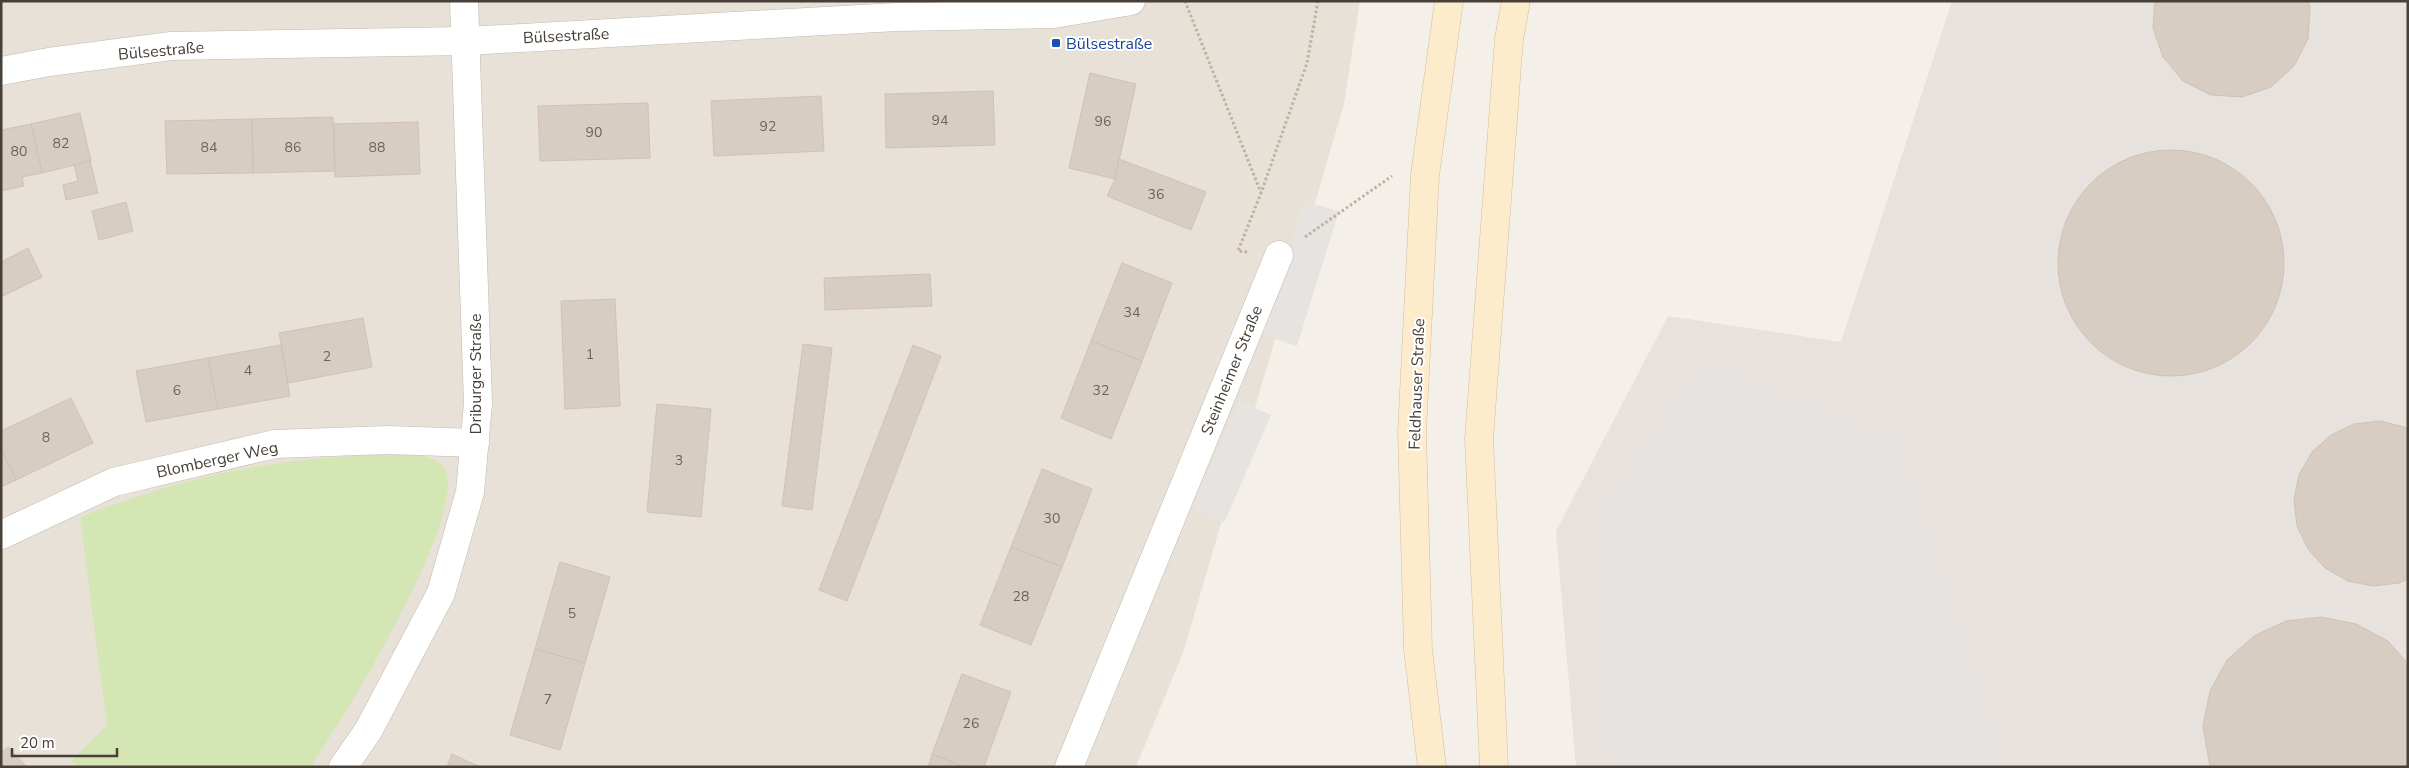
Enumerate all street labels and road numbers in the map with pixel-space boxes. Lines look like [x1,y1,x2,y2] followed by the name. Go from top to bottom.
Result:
[522,23,610,49] street label: Bülsestraße
[117,36,205,66] street label: Bülsestraße
[1196,302,1268,438] street label: Steinheimer Straße
[465,314,487,434] street label: Driburger Straße
[1404,318,1430,450] street label: Feldhauser Straße
[154,436,280,484] street label: Blomberger Weg

